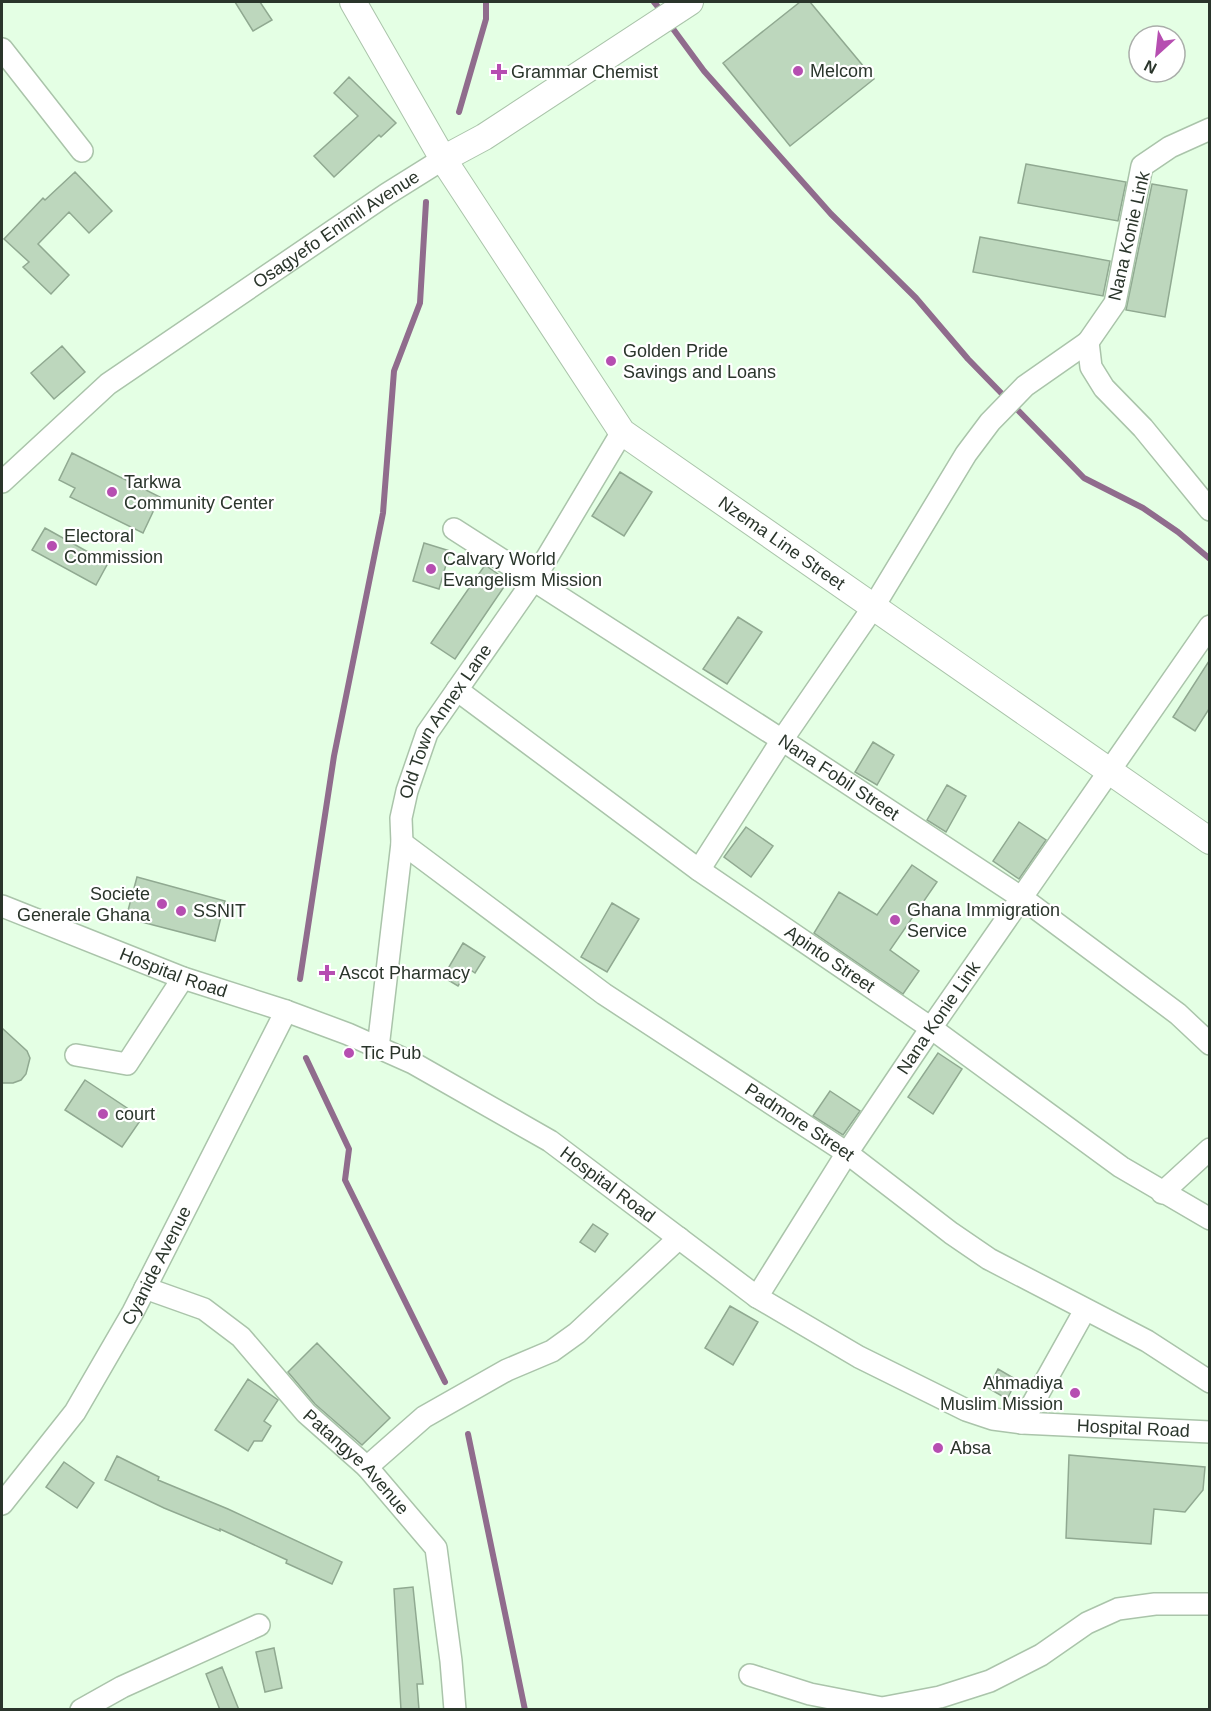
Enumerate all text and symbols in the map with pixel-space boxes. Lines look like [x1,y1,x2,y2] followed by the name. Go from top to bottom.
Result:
[1127,24,1187,84] north arrow
[1141,57,1159,77] text: N
[810,61,873,81] place label: Melcom
[511,62,658,82] place label: Grammar Chemist
[791,64,805,78] marker: Melcom
[492,65,506,79] marker: Grammar Chemist
[249,166,423,292] street label: Osagyefo Enimil Avenue
[1104,168,1154,303] street label: Nana Konie Link
[623,341,776,382] place label: Golden Pride Savings and Loans
[604,354,618,368] marker: Golden Pride Savings and Loans
[124,472,274,513] place label: Tarkwa Community Center
[105,485,119,499] marker: Tarkwa Community Center
[715,492,849,594] street label: Nzema Line Street
[64,526,163,567] place label: Electoral Commission
[45,539,59,553] marker: Electoral Commission
[443,549,602,590] place label: Calvary World Evangelism Mission
[424,562,438,576] marker: Calvary World Evangelism Mission
[396,640,496,801] street label: Old Town Annex Lane
[775,730,903,824] street label: Nana Fobil Street
[17,884,151,925] place label: Societe Generale Ghana
[155,897,169,911] marker: Societe Generale Ghana
[907,900,1060,941] place label: Ghana Immigration Service
[193,901,246,921] place label: SSNIT
[174,904,188,918] marker: SSNIT
[888,913,902,927] marker: Ghana Immigration Service
[781,922,879,997] street label: Apinto Street
[117,944,230,1001] street label: Hospital Road
[893,957,985,1078] street label: Nana Konie Link
[339,963,470,983] place label: Ascot Pharmacy
[320,966,334,980] marker: Ascot Pharmacy
[361,1043,421,1063] place label: Tic Pub
[342,1046,356,1060] marker: Tic Pub
[741,1079,858,1165] street label: Padmore Street
[115,1104,155,1124] place label: court
[96,1107,110,1121] marker: court
[556,1142,659,1226] street label: Hospital Road
[118,1203,195,1329] street label: Cyanide Avenue
[940,1373,1064,1414] place label: Ahmadiya Muslim Mission
[1068,1386,1082,1400] marker: Ahmadiya Muslim Mission
[299,1405,413,1518] street label: Patangye Avenue
[1076,1416,1190,1441] street label: Hospital Road
[950,1438,992,1458] place label: Absa
[931,1441,945,1455] marker: Absa

